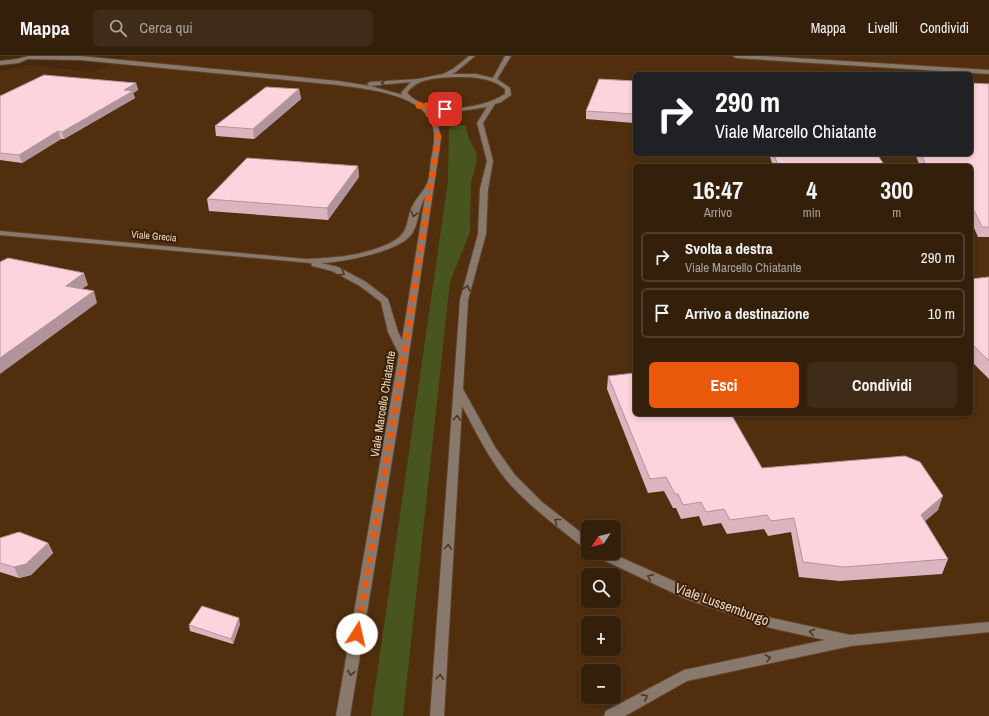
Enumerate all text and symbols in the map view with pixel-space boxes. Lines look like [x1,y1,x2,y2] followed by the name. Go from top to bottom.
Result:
[93,10,373,46] search box
[20,15,69,41] text: Mappa
[107,17,129,39] icon: search
[139,17,193,38] text: Cerca qui
[811,19,846,37] text: Mappa
[868,19,898,37] text: Livelli
[920,19,969,37] text: Condividi
[381,79,387,88] one-way arrow
[715,83,780,121] text: 290 m
[649,88,701,140] icon: right
[428,92,462,126] pin
[434,98,456,120] icon: arrive
[715,119,876,144] text: Viale Marcello Chiatante
[693,174,743,206] text: 16:47
[806,174,817,206] text: 4
[880,174,913,206] text: 300
[704,204,732,221] text: Arrivo
[803,204,821,221] text: min
[892,204,901,221] text: m
[410,211,418,217] one-way arrow
[131,228,178,244] street label: Viale Grecia
[685,238,773,259] text: Svolta a destra
[651,246,673,268] icon: right
[921,247,955,268] text: 290 m
[685,259,802,276] text: Viale Marcello Chiatante
[338,268,345,276] one-way arrow
[462,285,471,292] one-way arrow
[651,302,673,324] icon: arrive
[685,303,809,324] text: Arrivo a destinazione
[928,303,955,324] text: 10 m
[367,350,399,458] street label: Viale Marcello Chiatante
[649,362,799,408] button: Esci
[807,362,957,408] button: Condividi
[452,415,461,421] one-way arrow
[555,519,562,526] one-way arrow
[581,520,621,560] north arrow
[581,520,621,704] map controls
[444,544,453,550] one-way arrow
[581,568,621,608] button: search
[647,573,654,581] one-way arrow
[673,579,771,629] street label: Viale Lussemburgo
[336,613,378,655] position arrow
[581,616,621,656] button: +
[809,628,816,636] one-way arrow
[765,655,771,663] one-way arrow
[581,664,621,704] button: −
[347,670,355,676] one-way arrow
[435,674,444,680] one-way arrow
[641,695,648,702] one-way arrow

